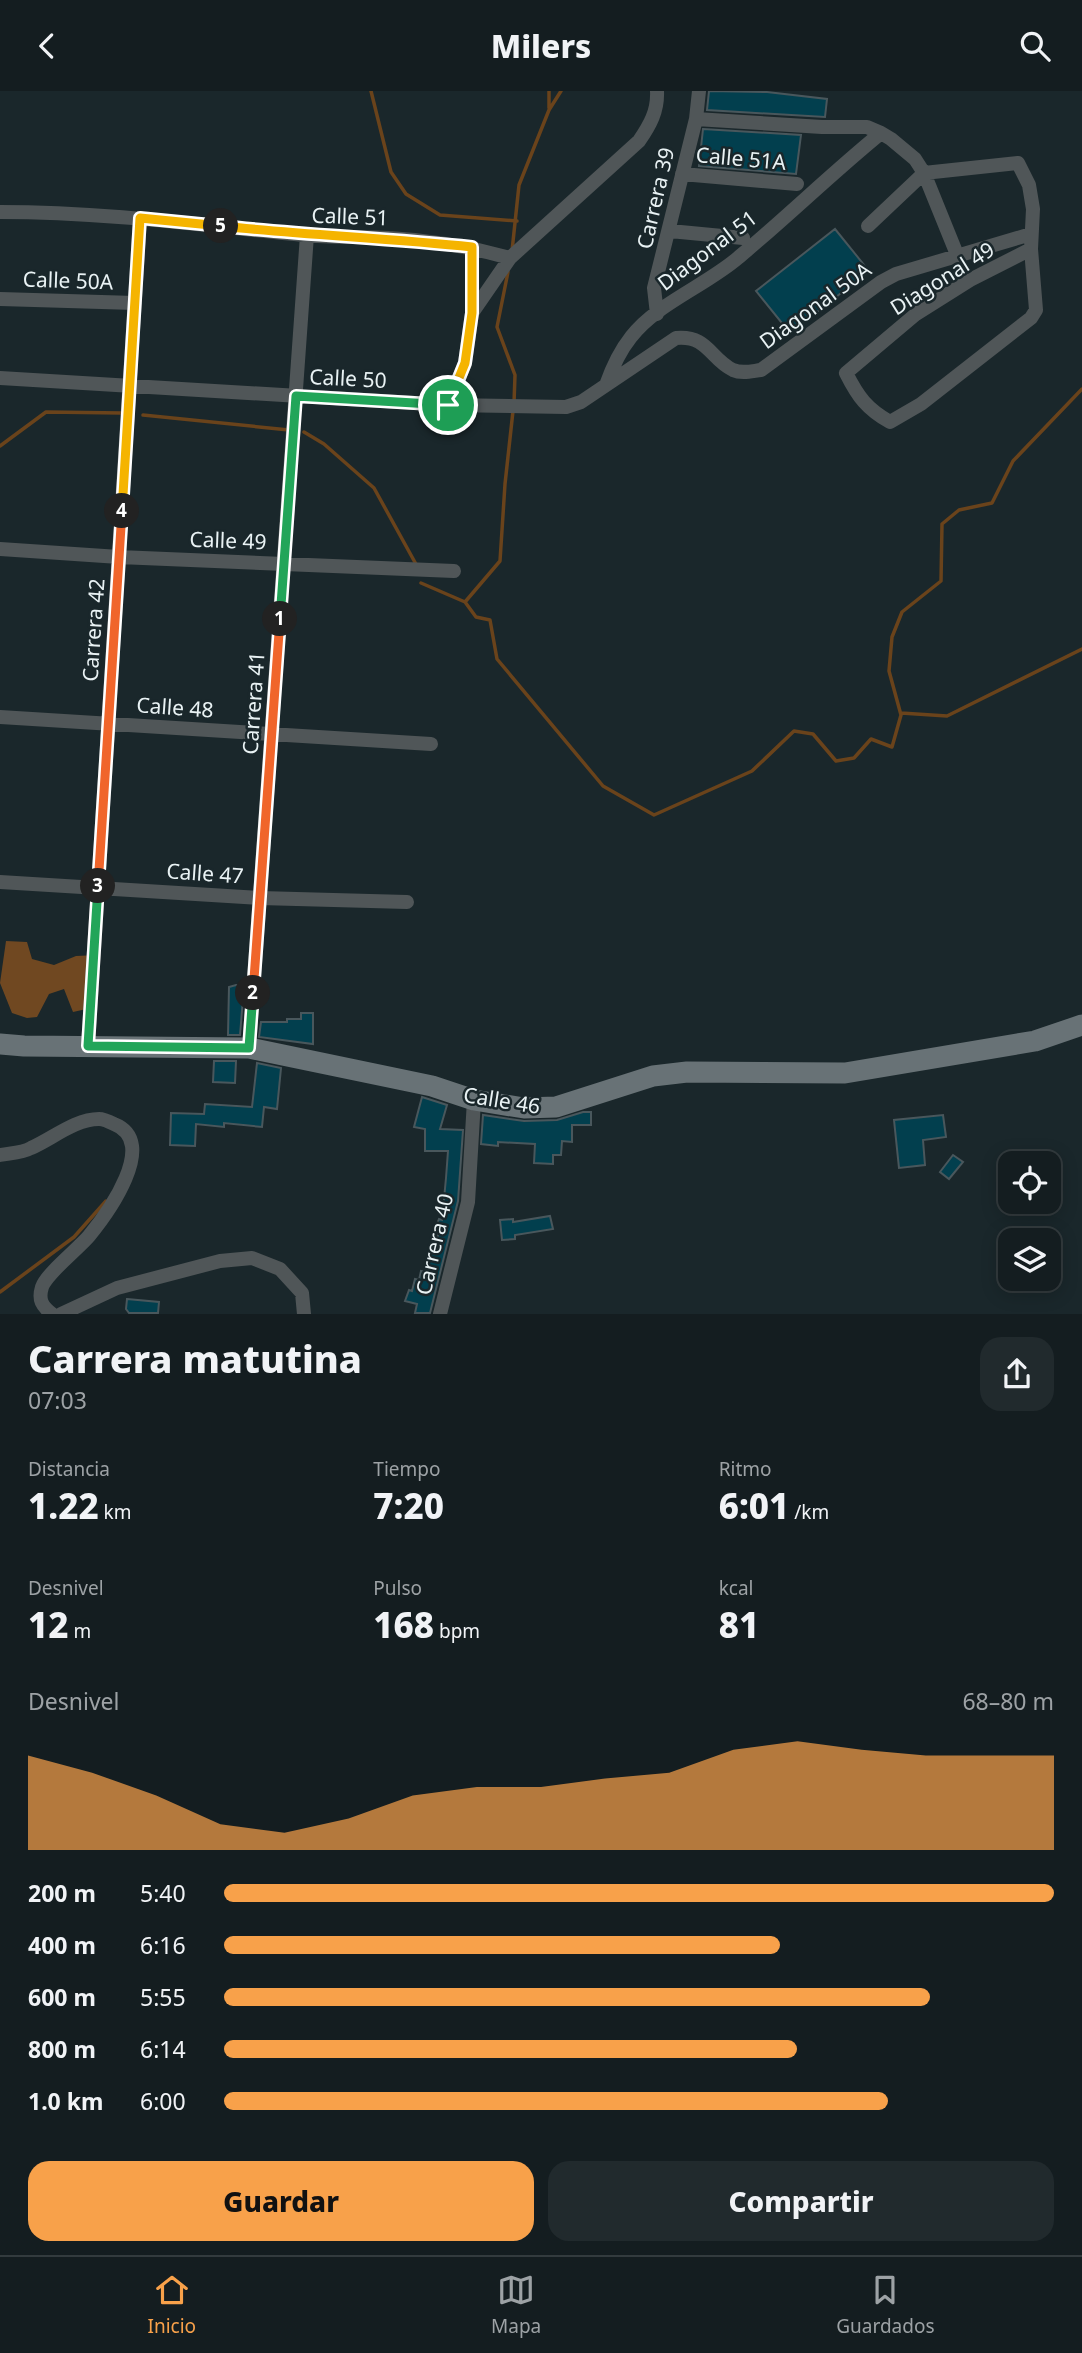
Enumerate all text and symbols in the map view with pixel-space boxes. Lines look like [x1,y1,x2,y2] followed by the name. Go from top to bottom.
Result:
[491,24,591,67] text: Milers
[28,27,66,65] icon: back
[1016,27,1054,65] icon: search
[695,140,788,176] street label: Calle 51A
[630,145,680,251] street label: Carrera 39
[311,201,389,231] street label: Calle 51
[652,203,762,297] street label: Diagonal 51
[204,209,238,243] pin: 5
[215,212,226,238] text: 5
[885,235,999,321] street label: Diagonal 49
[754,255,877,355] street label: Diagonal 50A
[22,264,114,296] street label: Calle 50A
[309,362,387,394] street label: Calle 50
[418,375,478,435] pin
[429,386,467,424] icon: arrive
[104,493,140,529] pin: 4
[116,497,127,523] text: 4
[189,525,267,555] street label: Calle 49
[75,577,111,683] street label: Carrera 42
[262,601,298,637] pin: 1
[274,605,285,631] text: 1
[235,650,271,756] street label: Carrera 41
[136,690,214,724] street label: Calle 48
[166,856,244,890] street label: Calle 47
[80,869,116,903] pin: 3
[92,872,103,898] text: 3
[236,975,270,1011] pin: 2
[247,979,258,1005] text: 2
[462,1080,542,1120] street label: Calle 46
[998,1151,1061,1291] map controls
[998,1151,1061,1214] button: locate
[409,1191,459,1297] street label: Carrera 40
[998,1228,1061,1291] button: layers
[28,1332,362,1384] text: Carrera matutina
[980,1337,1054,1411] button: share
[28,1384,87,1416] text: 07:03
[28,1456,110,1482] text: Distancia
[373,1456,440,1482] text: Tiempo
[719,1456,772,1482] text: Ritmo
[28,1482,99,1529] text: 1.22
[373,1482,444,1529] text: 7:20
[719,1482,789,1529] text: 6:01
[99,1499,132,1525] text: km
[789,1499,829,1525] text: /km
[28,1575,104,1601] text: Desnivel
[373,1575,422,1601] text: Pulso
[719,1575,753,1601] text: kcal
[28,1601,68,1648] text: 12
[373,1601,434,1648] text: 168
[719,1601,759,1648] text: 81
[68,1618,91,1644] text: m
[434,1618,480,1644] text: bpm
[28,1685,120,1717] text: Desnivel
[962,1685,1054,1717] text: 68–80 m
[28,1877,96,1909] text: 200 m
[140,1877,186,1909] text: 5:40
[28,1929,96,1961] text: 400 m
[140,1929,186,1961] text: 6:16
[28,1981,96,2013] text: 600 m
[140,1981,186,2013] text: 5:55
[28,2033,96,2065] text: 800 m
[140,2033,186,2065] text: 6:14
[28,2085,103,2117] text: 1.0 km
[140,2085,186,2117] text: 6:00
[28,2161,534,2241] button: Guardar
[548,2161,1054,2241] button: Compartir
[147,2271,196,2339] tab: Inicio
[491,2271,541,2339] tab: Mapa
[836,2271,935,2339] tab: Guardados

